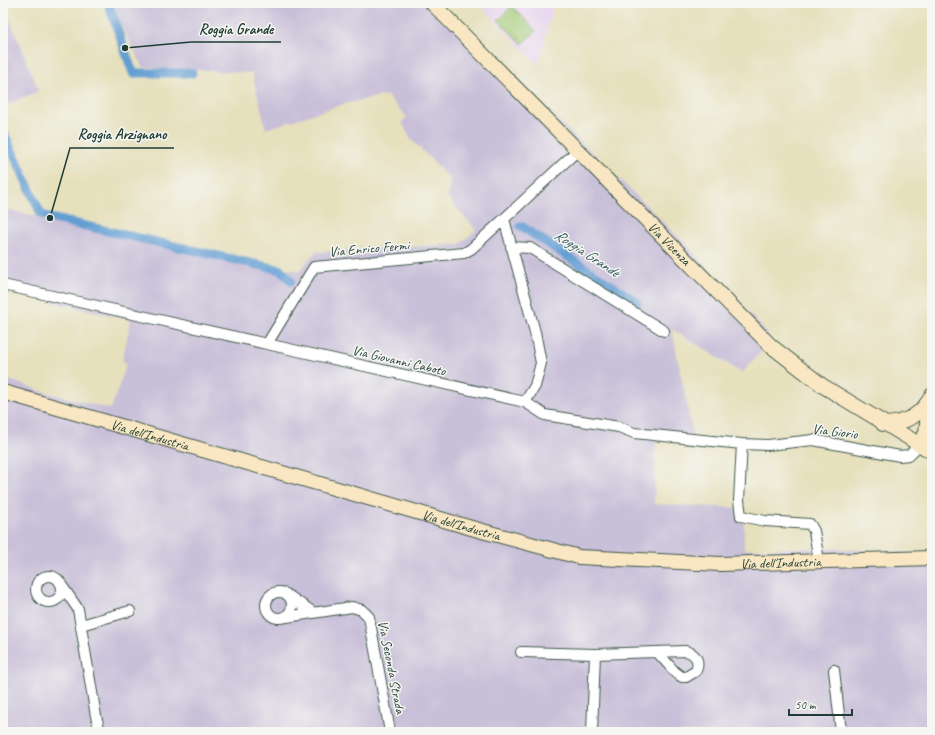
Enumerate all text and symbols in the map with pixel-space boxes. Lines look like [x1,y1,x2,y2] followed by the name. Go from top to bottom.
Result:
[191,15,281,42] callout: Roggia Grande
[199,20,274,39] text: Roggia Grande
[70,121,174,148] callout: Roggia Arzignano
[78,125,168,144] text: Roggia Arzignano
[644,219,695,270] street label: Via Vicenza
[551,226,624,282] water label: Roggia Grande
[328,236,412,260] street label: Via Enrico Fermi
[351,341,448,380] street label: Via Giovanni Caboto
[109,416,192,455] street label: Via dell'Industria
[811,420,860,443] street label: Via Giorio
[420,506,503,545] street label: Via dell'Industria
[740,553,822,572] street label: Via dell'Industria
[374,619,409,716] street label: Via Seconda Strada
[789,691,852,717] scale bar
[795,697,817,713] text: 50 m

